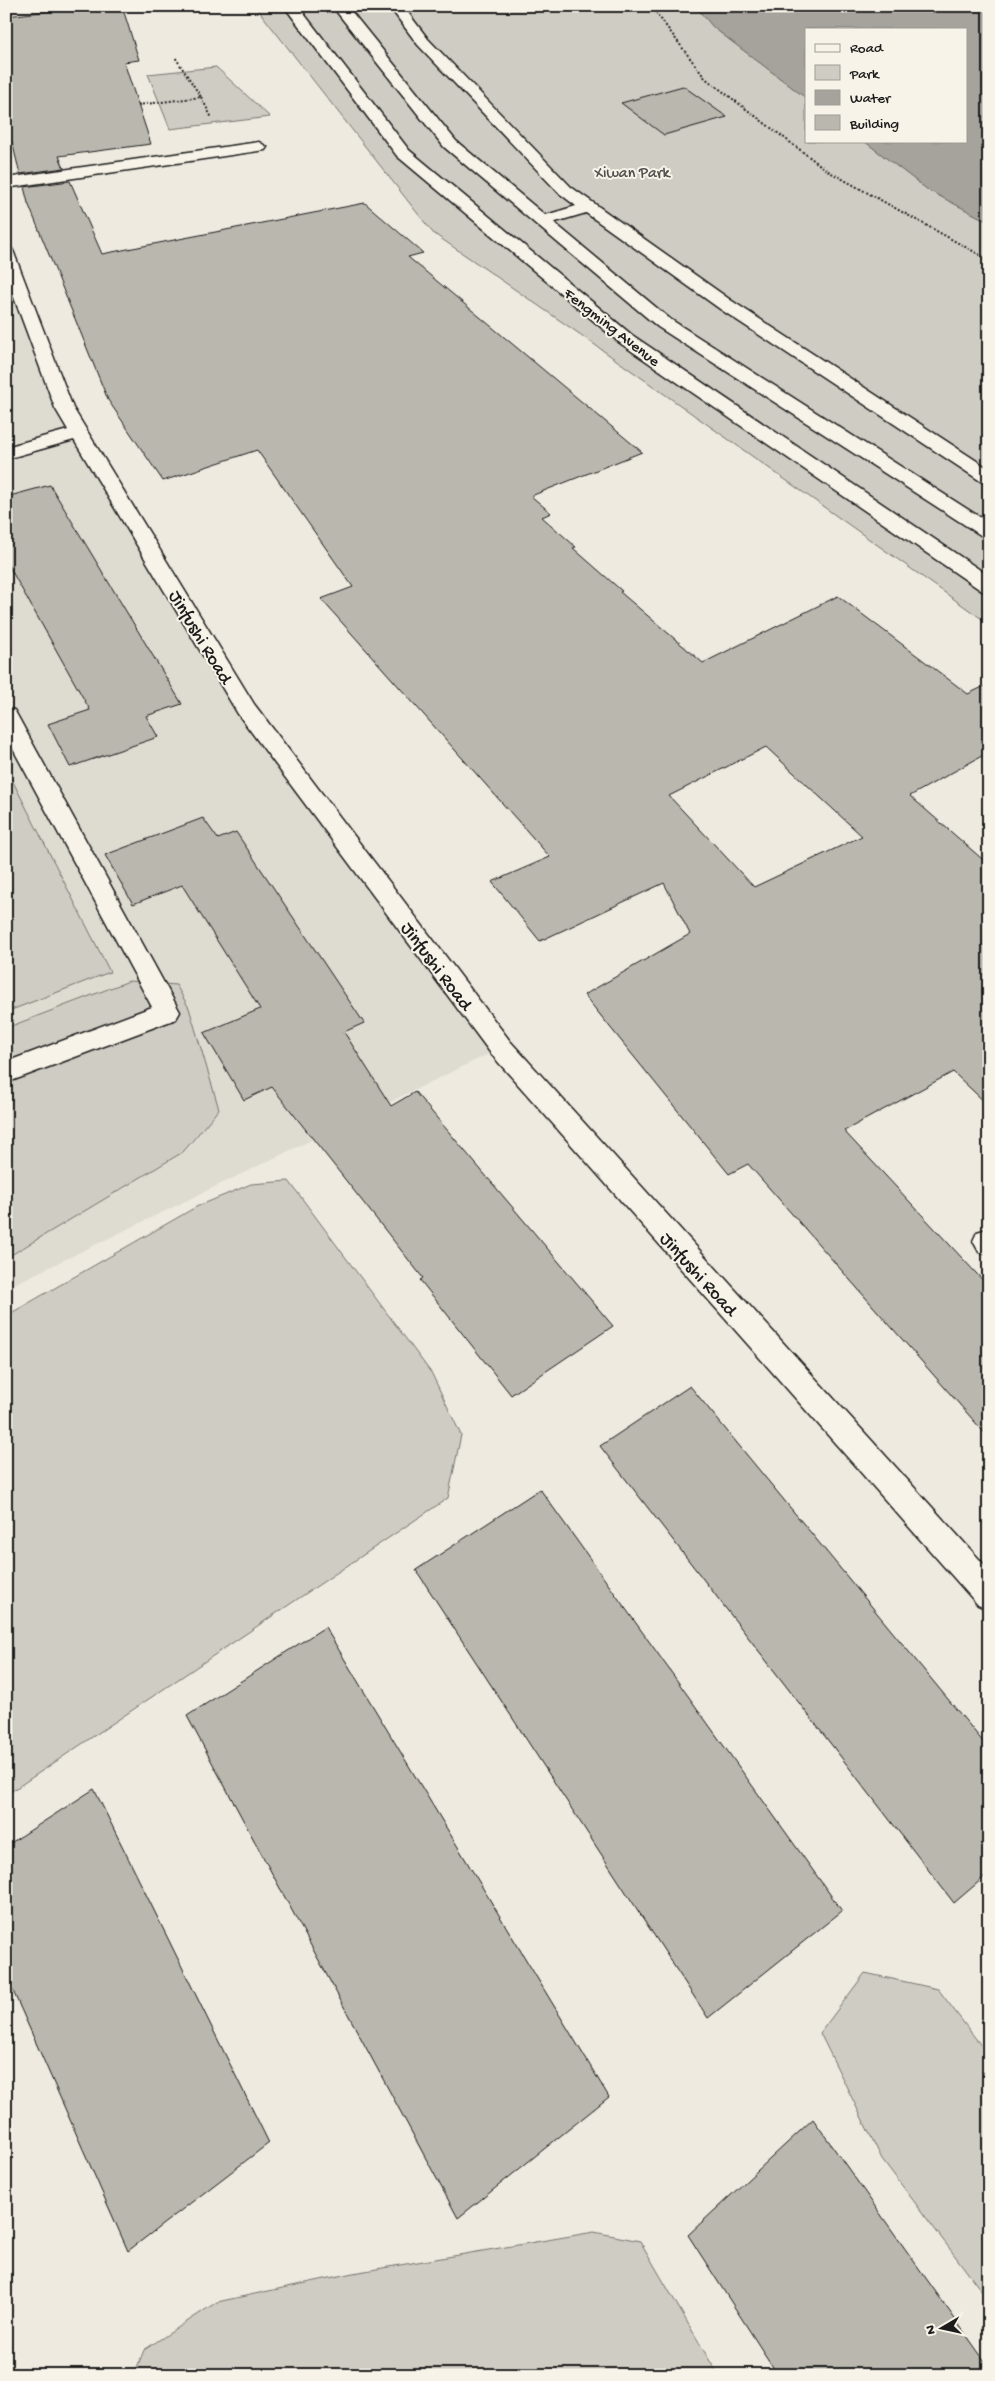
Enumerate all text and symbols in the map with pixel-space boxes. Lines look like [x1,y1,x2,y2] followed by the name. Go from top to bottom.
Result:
[805,28,968,142] legend
[850,40,884,58] text: Road
[849,66,880,84] text: Park
[850,90,892,108] text: Water
[849,116,899,134] text: Building
[593,165,671,184] park label: Xiwan Park
[558,285,663,373] street label: Fengming Avenue
[162,587,237,690] street label: Jinfushi Road
[394,918,477,1018] street label: Jinfushi Road
[654,1229,742,1324] street label: Jinfushi Road
[918,2304,968,2354] north arrow
[923,2324,941,2335] text: N

